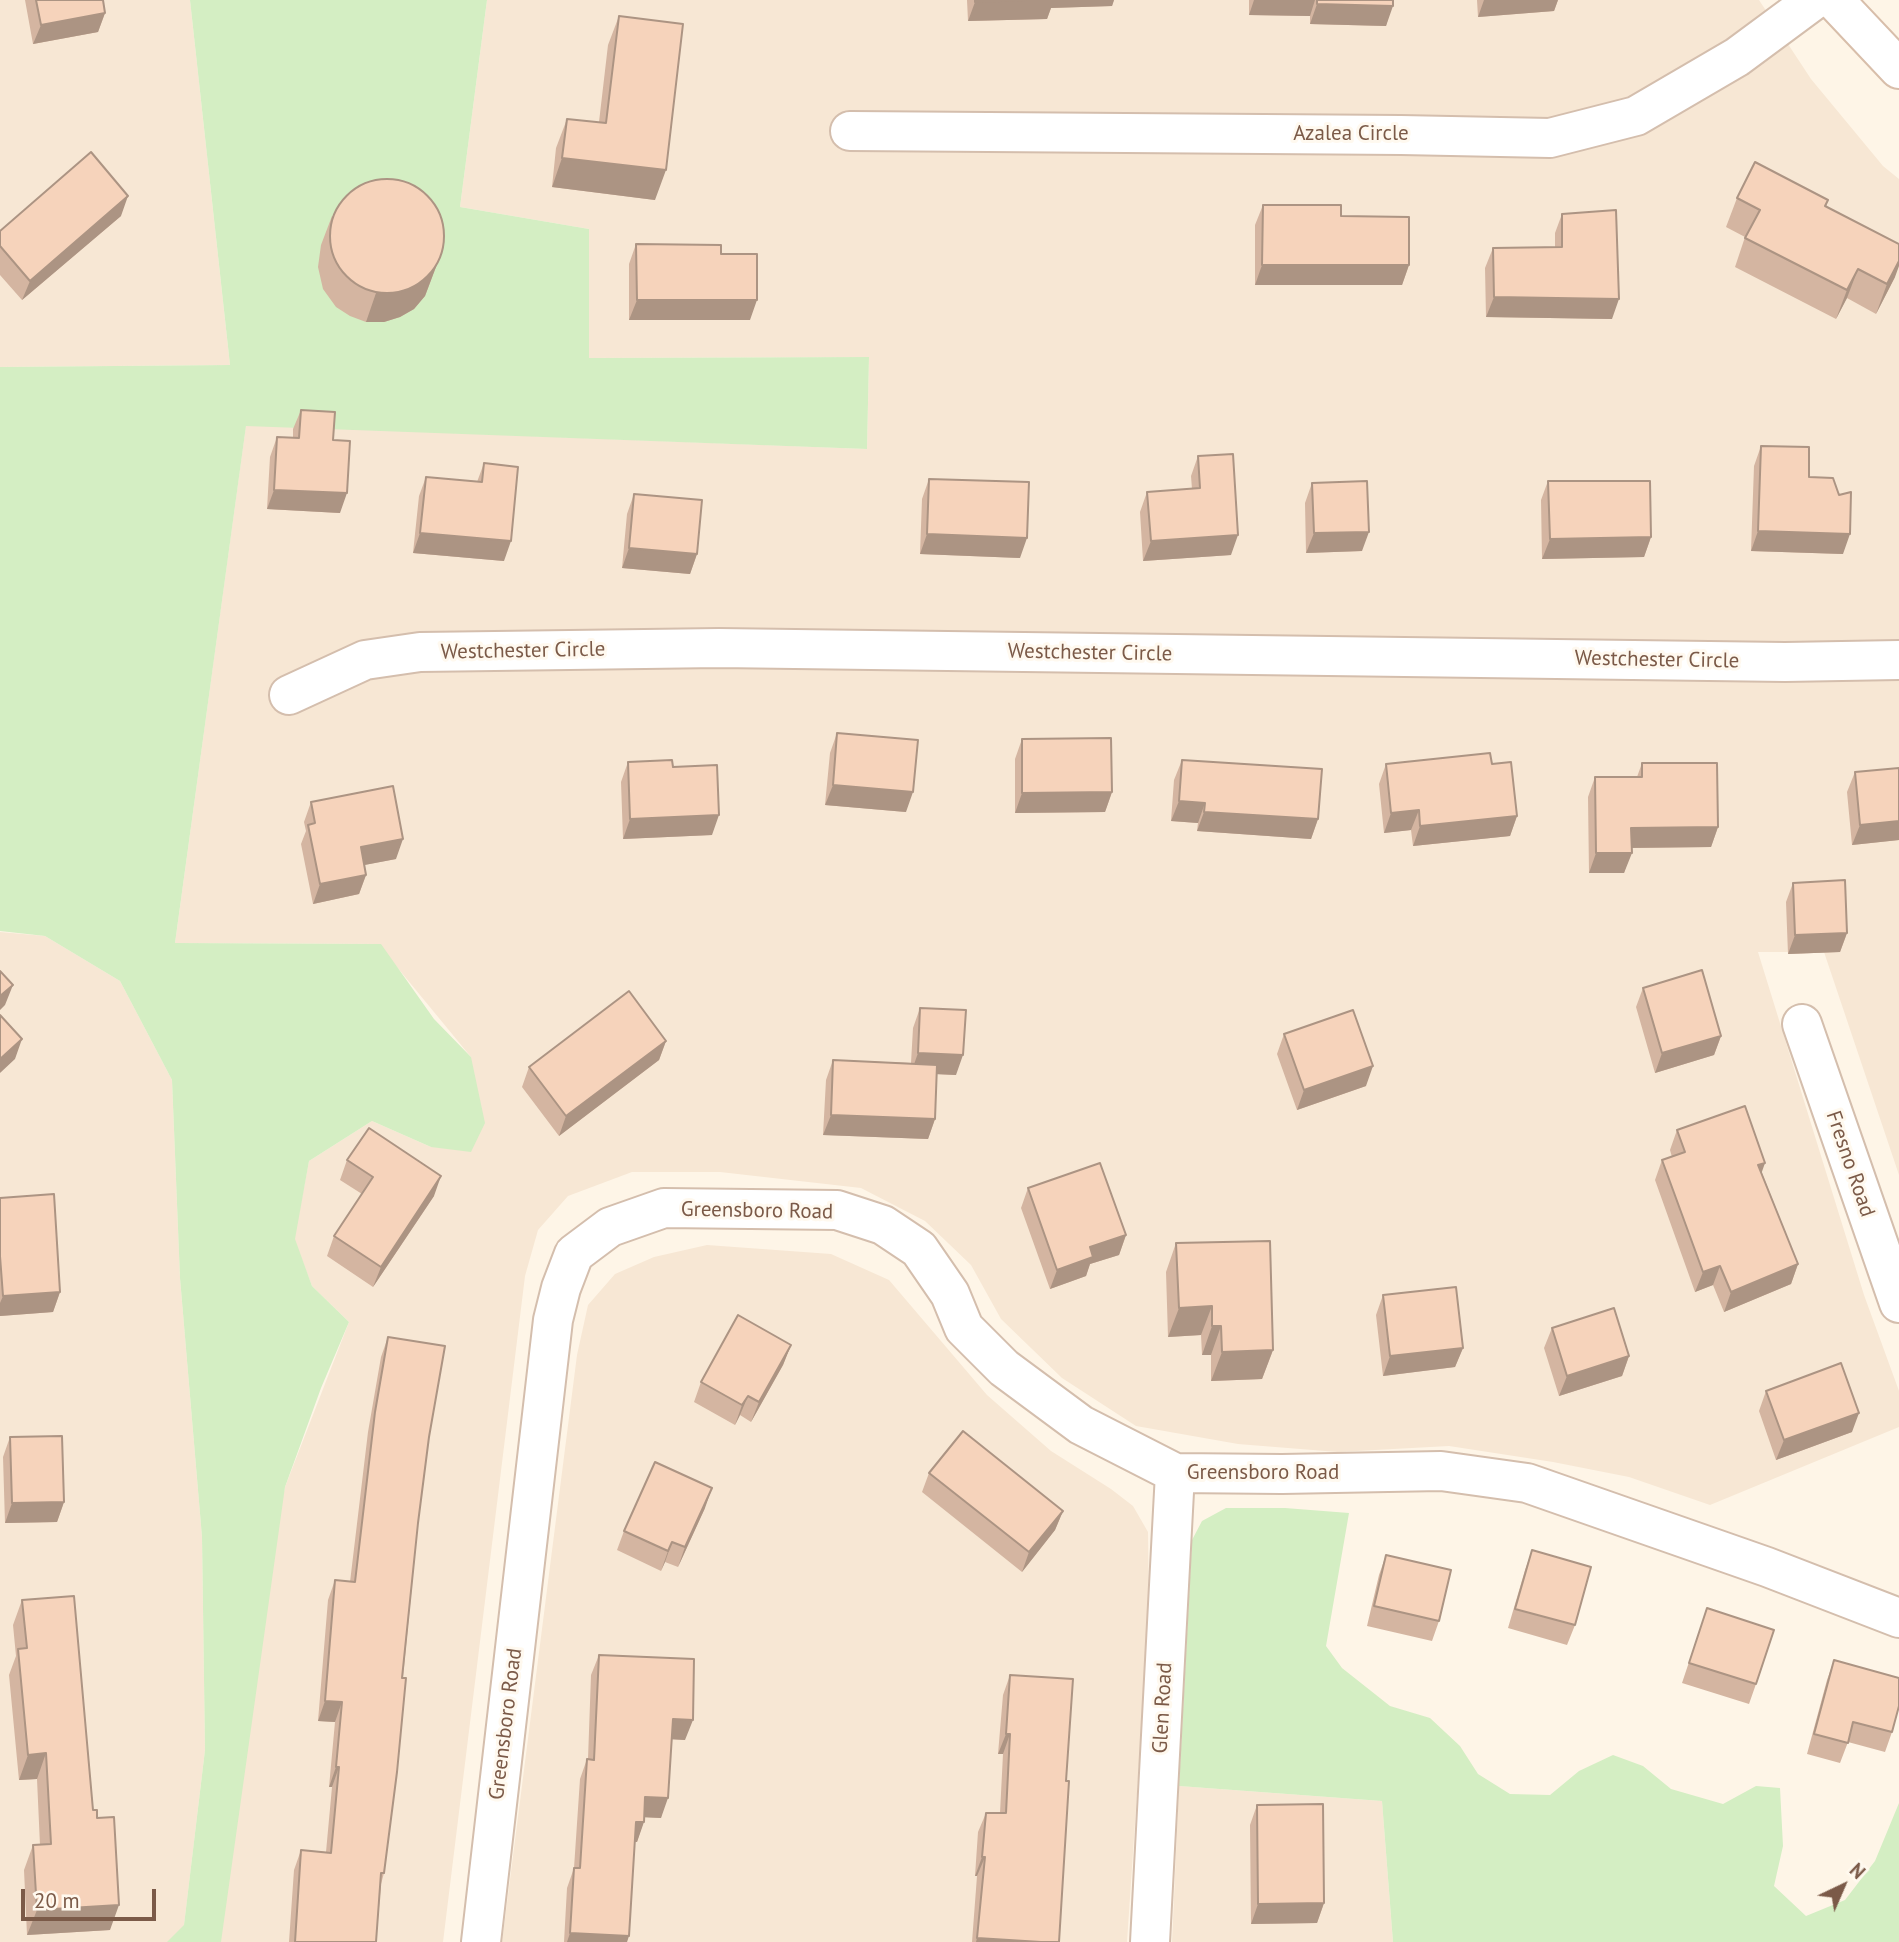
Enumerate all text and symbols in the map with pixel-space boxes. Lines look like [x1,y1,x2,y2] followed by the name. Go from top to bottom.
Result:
[1293,121,1409,147] street label: Azalea Circle
[440,637,606,665] street label: Westchester Circle
[1007,639,1173,667] street label: Westchester Circle
[1574,646,1740,674] street label: Westchester Circle
[1820,1108,1880,1220] street label: Fresno Road
[681,1197,833,1225] street label: Greensboro Road
[1187,1460,1339,1486] street label: Greensboro Road
[484,1647,528,1801] street label: Greensboro Road
[1148,1662,1178,1754] street label: Glen Road
[1808,1851,1878,1921] north arrow
[1845,1858,1870,1884] text: N
[24,1876,159,1920] scale bar
[34,1887,80,1914] text: 20 m

